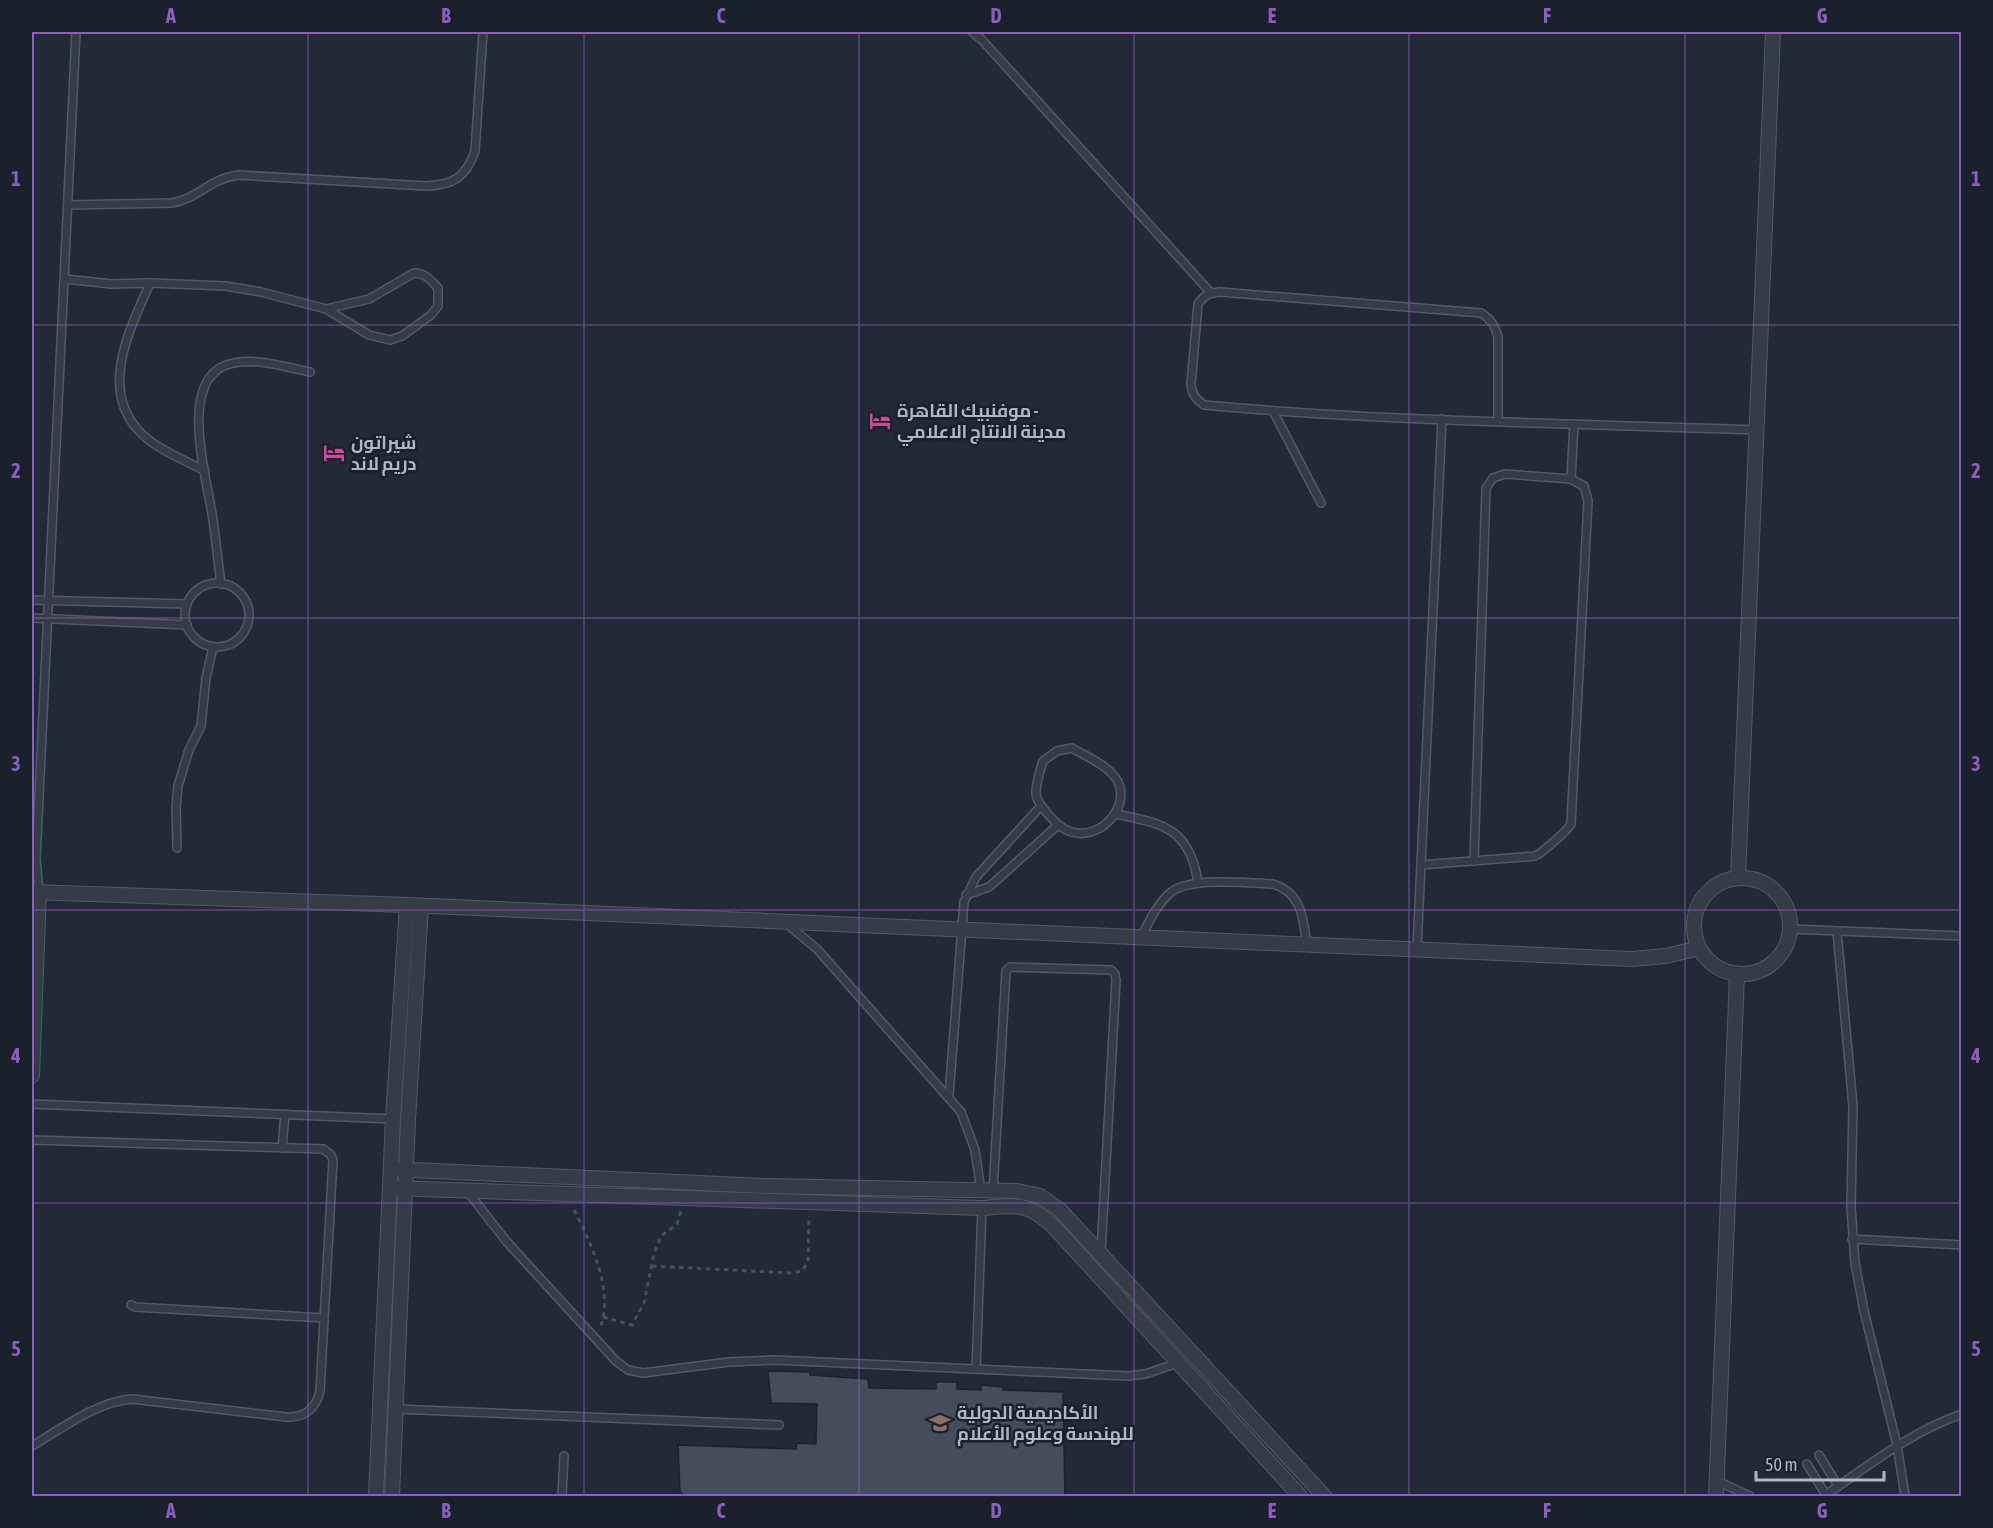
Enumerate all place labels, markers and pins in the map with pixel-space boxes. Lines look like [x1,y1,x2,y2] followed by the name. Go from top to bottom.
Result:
[897,400,1066,447] place label: موفنبيك القاهرة - مدينة الانتاج الاعلامي
[868,409,892,433] hotel icon: موفنبيك القاهرة - مدينة الانتاج الاعلامي
[351,432,417,476] place label: شيراتون دريم لاند
[322,441,346,465] hotel icon: شيراتون دريم لاند
[957,1402,1134,1446] place label: الأكاديمية الدولية للهندسة وعلوم الأعلام
[928,1411,952,1435] school or university icon: الأكاديمية الدولية للهندسة وعلوم الأعلام

